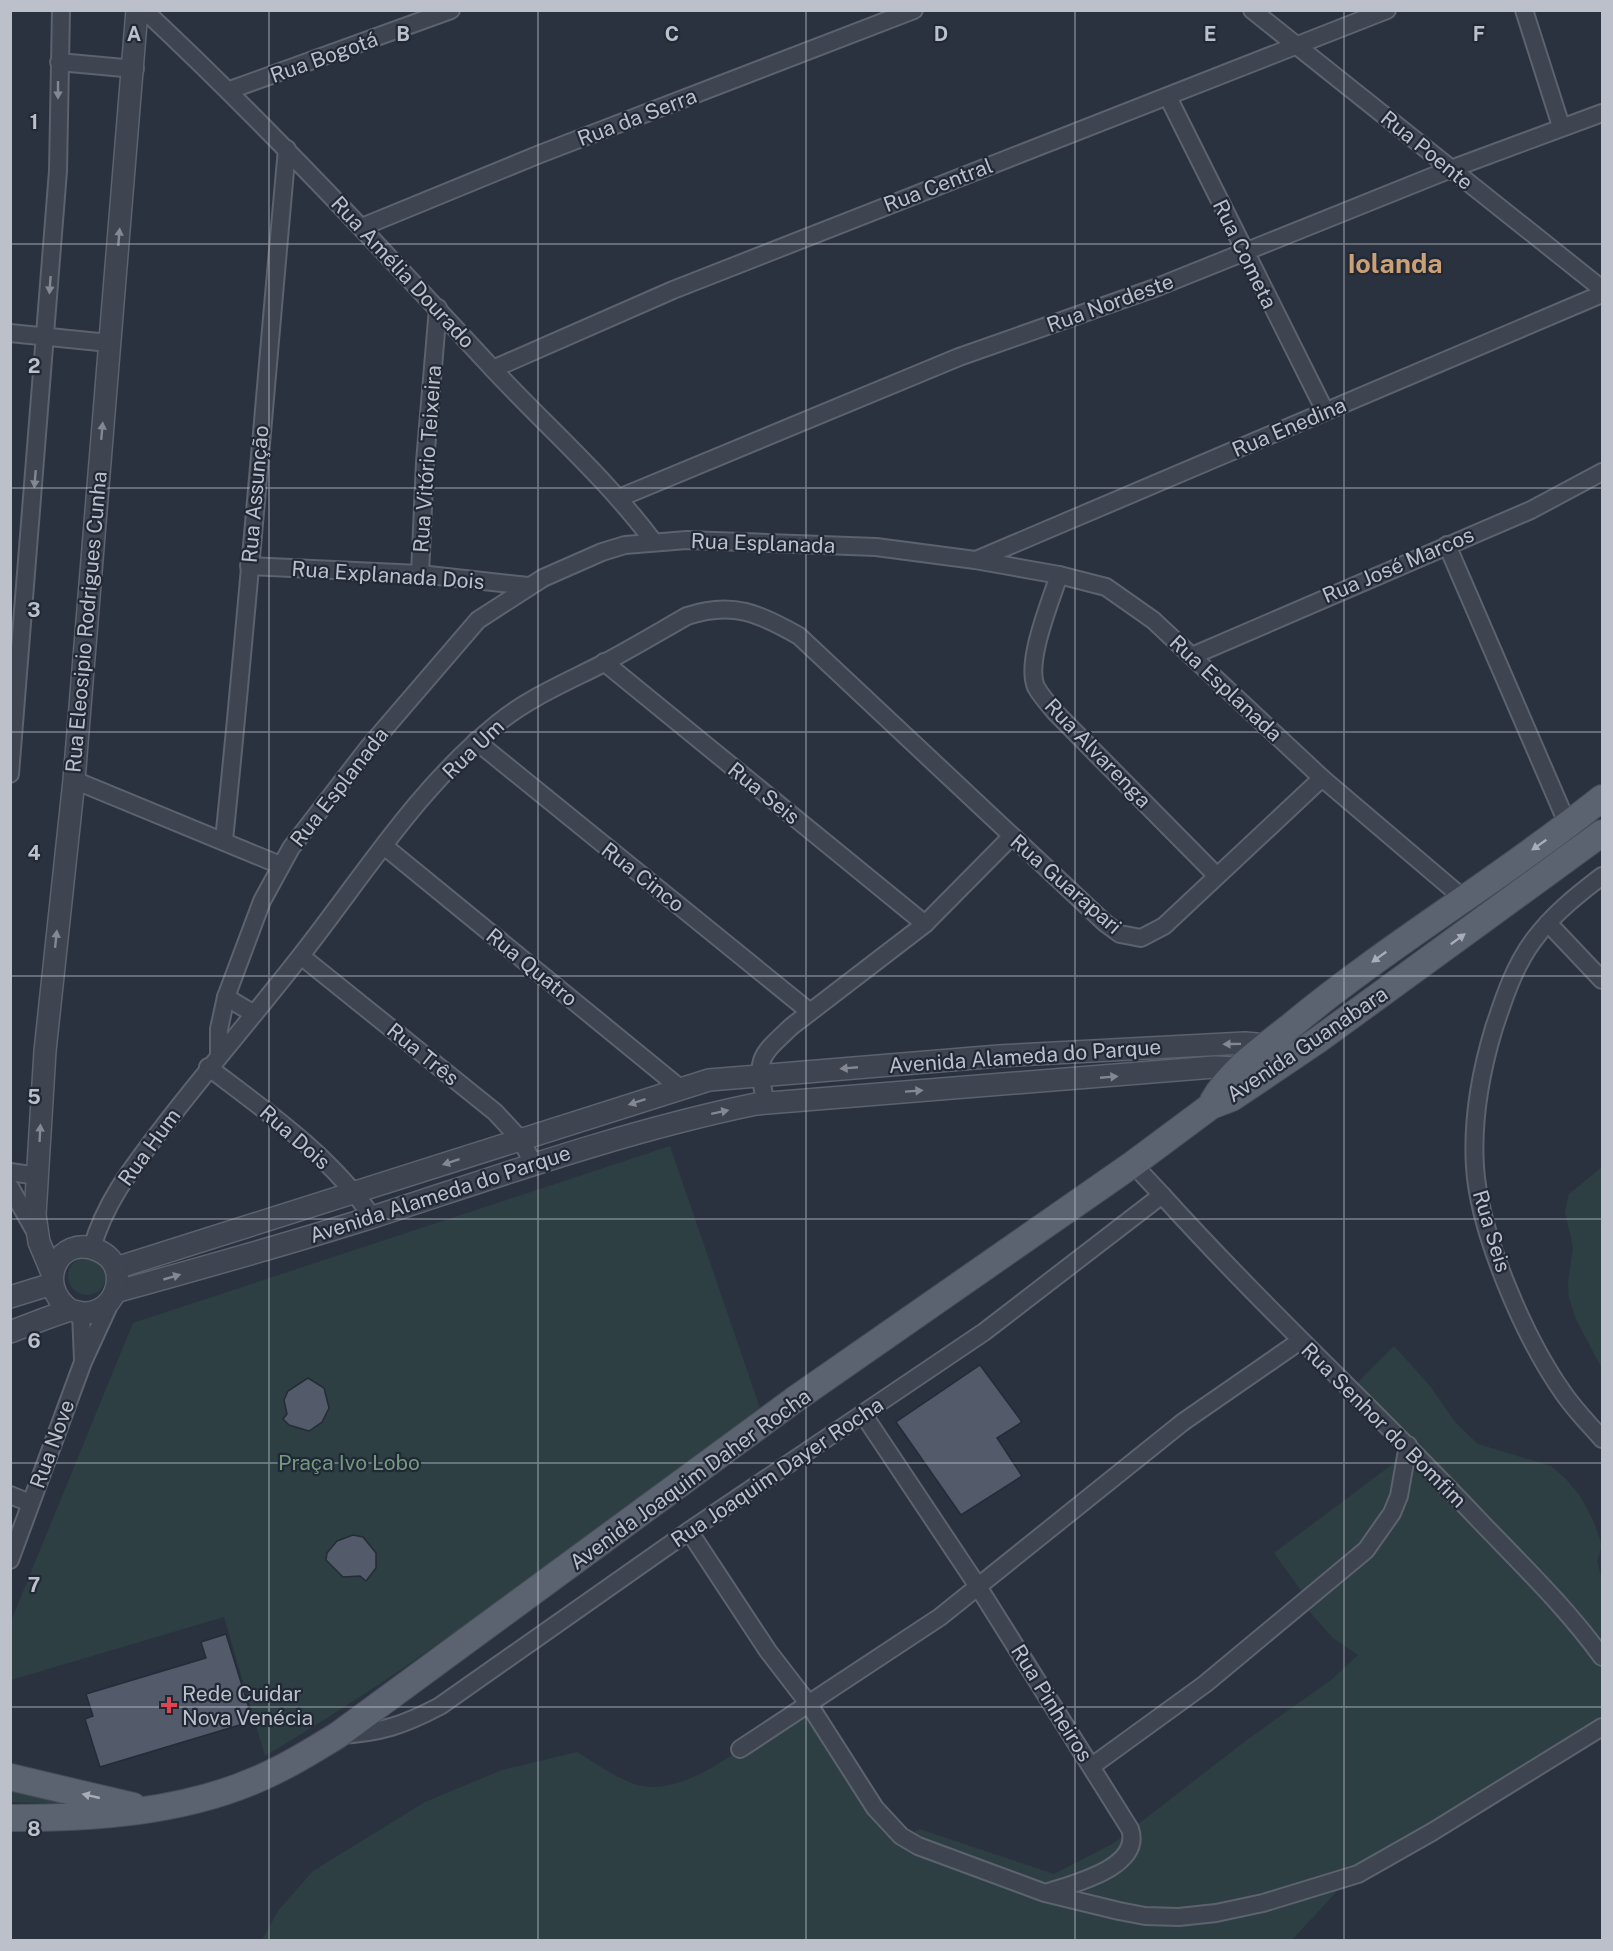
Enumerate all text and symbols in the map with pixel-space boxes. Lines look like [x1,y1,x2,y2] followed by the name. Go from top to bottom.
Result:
[127,22,141,46] text: A
[396,22,410,46] text: B
[665,22,679,46] text: C
[934,22,948,46] text: D
[1204,22,1216,46] text: E
[1473,22,1485,46] text: F
[267,26,381,88] street label: Rua Bogotá
[53,80,63,99] one-way arrow
[574,83,700,151] street label: Rua da Serra
[1376,105,1478,195] street label: Rua Poente
[30,110,38,134] text: 1
[880,153,996,217] street label: Rua Central
[326,191,480,353] street label: Rua Amélia Dourado
[1208,195,1282,313] street label: Rua Cometa
[114,227,124,246] one-way arrow
[1347,247,1443,279] district label: Iolanda
[1043,268,1177,338] street label: Rua Nordeste
[46,275,55,294] one-way arrow
[28,354,40,378] text: 2
[408,364,446,554] street label: Rua Vitório Teixeira
[1228,392,1350,462] street label: Rua Enedina
[97,421,106,440] one-way arrow
[237,424,273,564] street label: Rua Assunção
[30,470,39,489] one-way arrow
[60,470,112,774] street label: Rua Eleosipio Rodrigues Cunha
[1318,522,1478,608] street label: Rua José Marcos
[690,528,836,558] street label: Rua Esplanada
[291,556,485,594] street label: Rua Explanada Dois
[27,598,41,622] text: 3
[1165,630,1287,746] street label: Rua Esplanada
[1040,693,1156,813] street label: Rua Alvarenga
[437,714,509,784] street label: Rua Um
[285,722,393,852] street label: Rua Esplanada
[723,757,805,829] street label: Rua Seis
[1005,829,1127,939] street label: Rua Guarapari
[597,837,689,917] street label: Rua Cinco
[1531,839,1547,851] one-way arrow
[27,841,41,865] text: 4
[481,923,583,1011] street label: Rua Quatro
[51,929,61,948] one-way arrow
[1449,933,1465,945] one-way arrow
[1371,951,1386,963] one-way arrow
[1222,981,1392,1107] street label: Avenida Guanabara
[382,1017,464,1091] street label: Rua Três
[888,1034,1162,1078] street label: Avenida Alameda do Parque
[1222,1039,1241,1048] one-way arrow
[839,1063,858,1073] one-way arrow
[1099,1072,1118,1082] one-way arrow
[27,1085,41,1109] text: 5
[905,1086,924,1096] one-way arrow
[628,1098,646,1108] one-way arrow
[255,1100,335,1174] street label: Rua Dois
[113,1103,185,1191] street label: Rua Hum
[711,1106,730,1116] one-way arrow
[36,1124,45,1143] one-way arrow
[306,1140,574,1248] street label: Avenida Alameda do Parque
[442,1158,460,1167] one-way arrow
[1468,1187,1516,1275] street label: Rua Seis
[163,1271,181,1281] one-way arrow
[27,1329,41,1353] text: 6
[1296,1337,1472,1513] street label: Rua Senhor do Bomfim
[565,1383,815,1575] street label: Avenida Joaquim Daher Rocha
[666,1392,888,1552] street label: Rua Joaquim Dayer Rocha
[24,1396,80,1492] street label: Rua Nove
[278,1450,420,1475] park label: Praça Ivo Lobo
[28,1573,40,1597] text: 7
[1006,1640,1098,1766] street label: Rua Pinheiros
[182,1681,313,1730] place label: Rede Cuidar Nova Venécia
[160,1696,178,1714] marker: Rede Cuidar Nova Venécia
[81,1791,100,1800] one-way arrow
[27,1817,41,1841] text: 8

